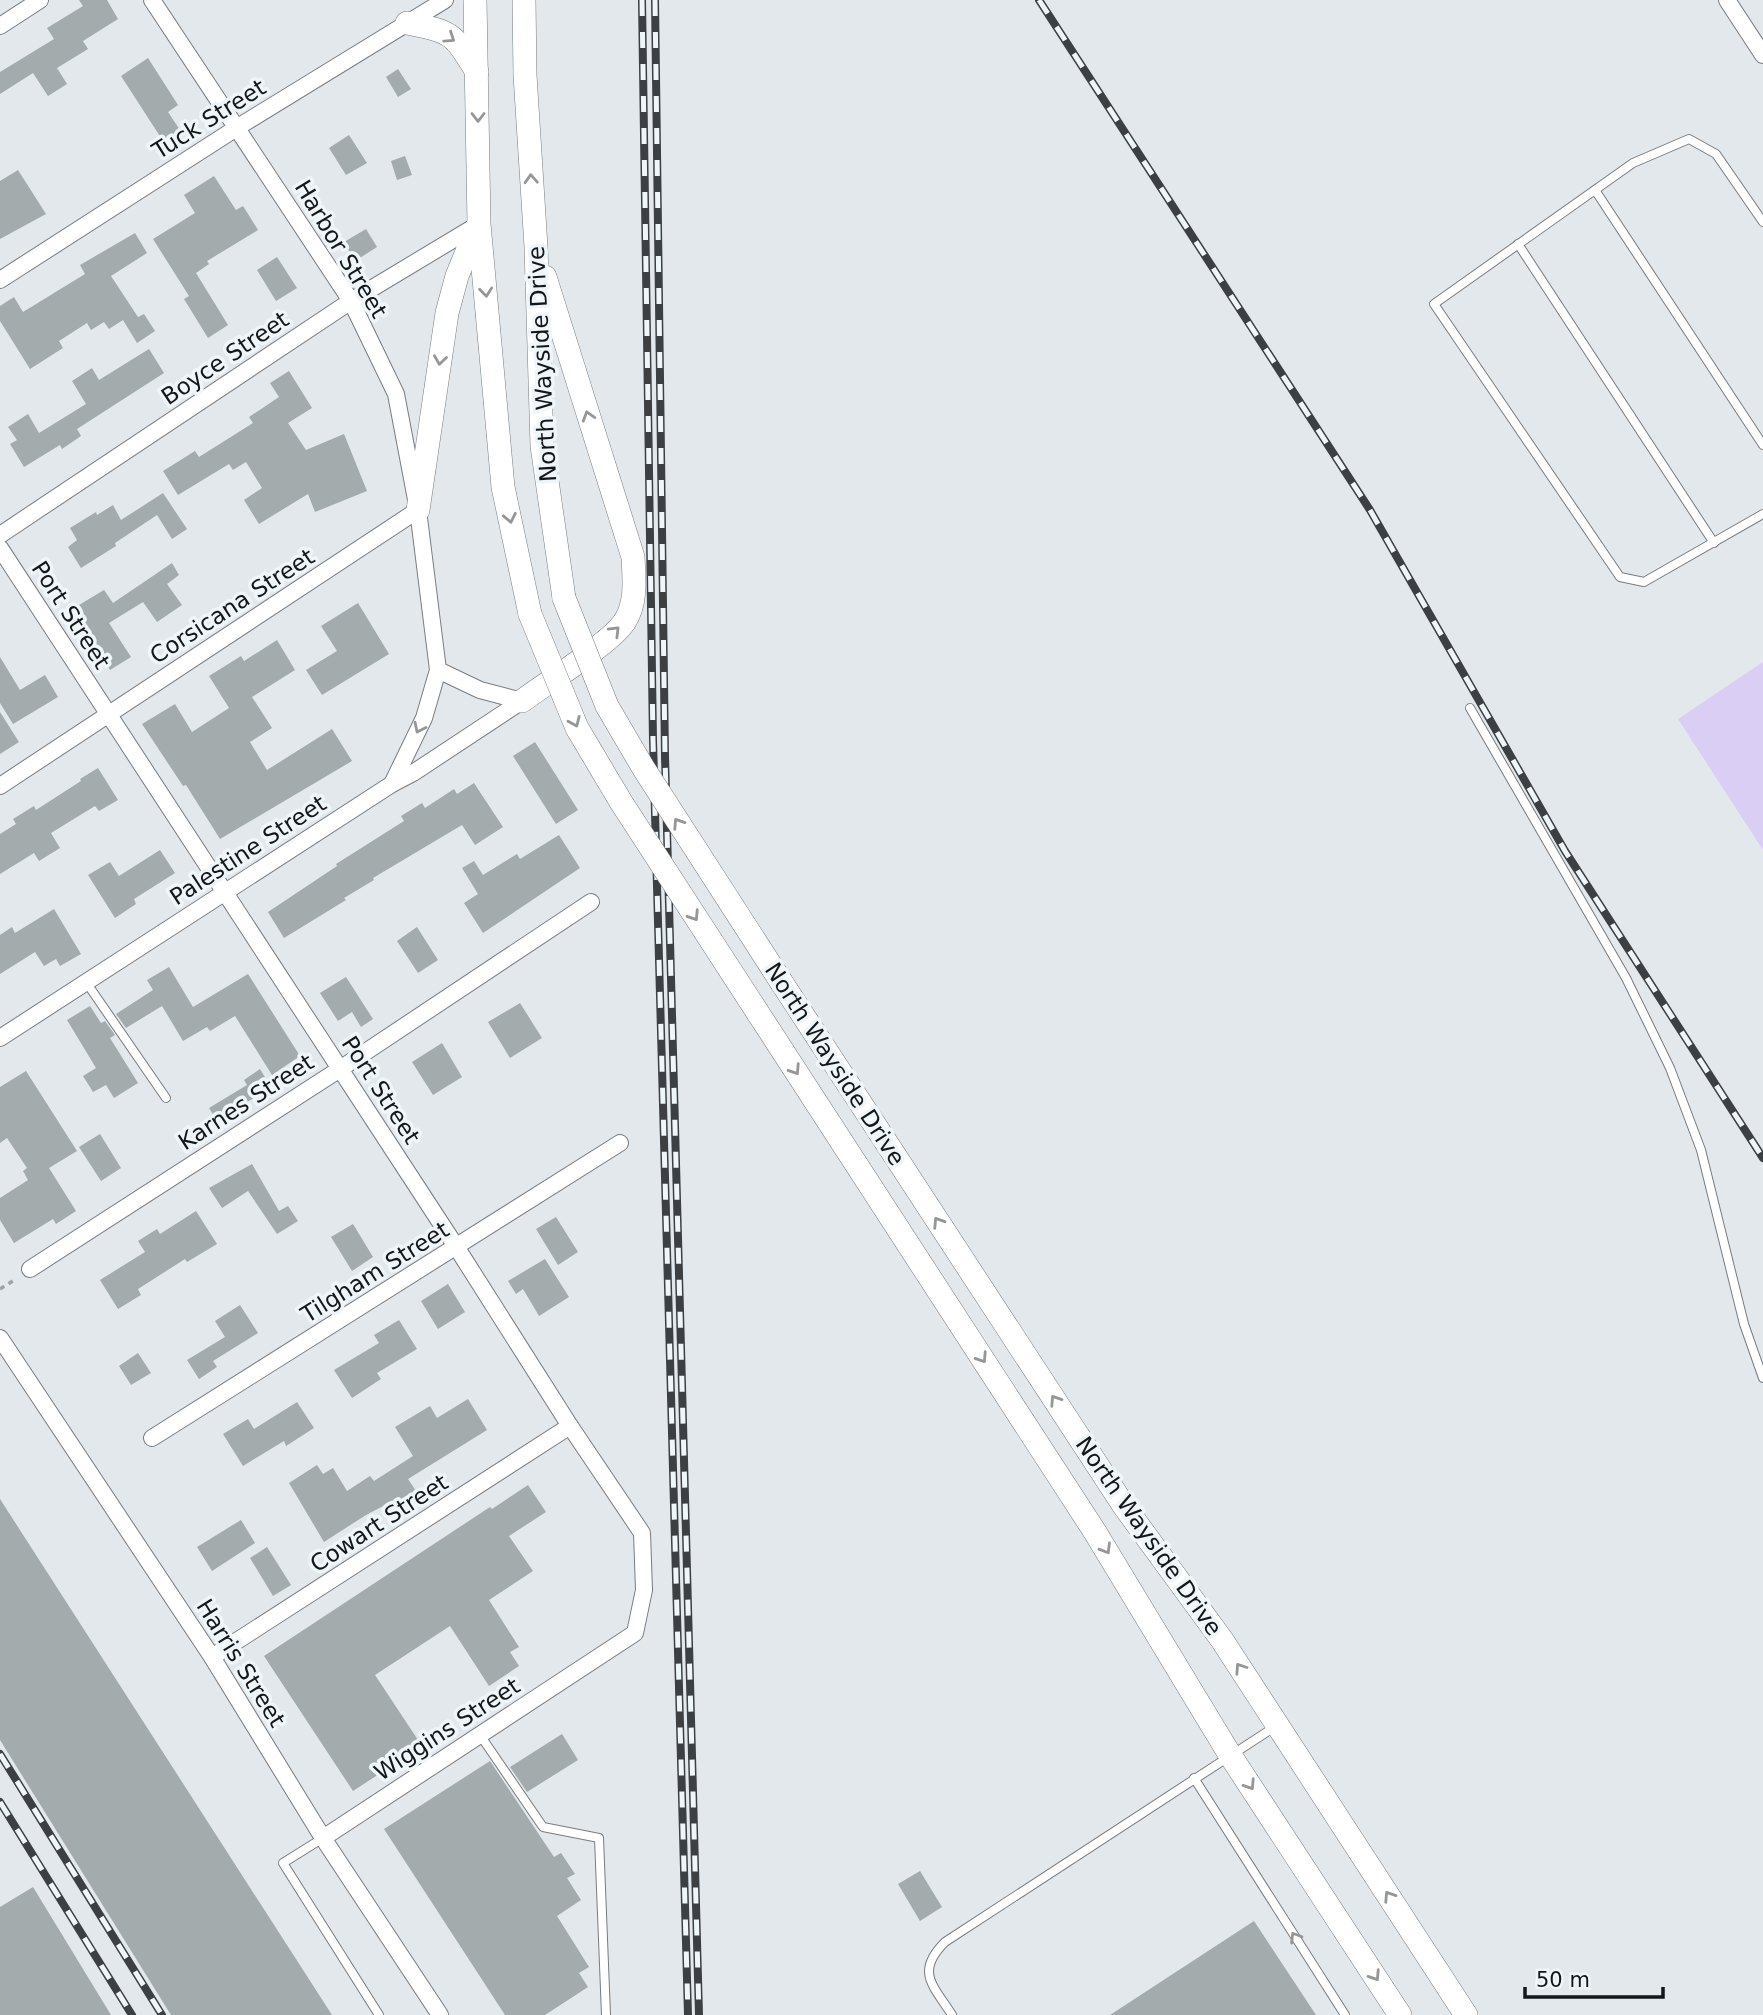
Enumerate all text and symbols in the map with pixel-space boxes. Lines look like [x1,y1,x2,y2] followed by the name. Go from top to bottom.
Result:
[442,29,455,42] one-way arrow
[147,74,270,165] street label: Tuck Street
[470,112,486,123] one-way arrow
[524,173,539,184] one-way arrow
[290,175,392,323] street label: Harbor Street
[523,245,561,483] street label: North Wayside Drive
[478,287,493,298] one-way arrow
[157,306,293,410] street label: Boyce Street
[433,354,448,366] one-way arrow
[582,410,597,422] one-way arrow
[502,512,517,524] one-way arrow
[145,543,319,669] street label: Corsicana Street
[27,556,115,674] street label: Port Street
[607,626,620,639] one-way arrow
[567,715,581,727] one-way arrow
[413,721,427,733] one-way arrow
[165,790,331,910] street label: Palestine Street
[674,817,687,830] one-way arrow
[686,908,699,921] one-way arrow
[760,958,910,1170] street label: North Wayside Drive
[337,1031,425,1149] street label: Port Street
[174,1049,318,1155] street label: Karnes Street
[787,1062,799,1075] one-way arrow
[296,1216,454,1328] street label: Tilgham Street
[934,1217,947,1230] one-way arrow
[974,1351,987,1364] one-way arrow
[1050,1395,1063,1408] one-way arrow
[1071,1432,1227,1640] street label: North Wayside Drive
[305,1469,453,1577] street label: Cowart Street
[1097,1542,1110,1555] one-way arrow
[191,1594,291,1732] street label: Harris Street
[1236,1663,1249,1676] one-way arrow
[369,1672,525,1786] street label: Wiggins Street
[1242,1777,1254,1790] one-way arrow
[1385,1891,1397,1904] one-way arrow
[1290,1931,1303,1944] one-way arrow
[1525,1955,1663,1999] scale bar
[1366,1968,1379,1981] one-way arrow
[1536,1968,1590,1992] text: 50 m

